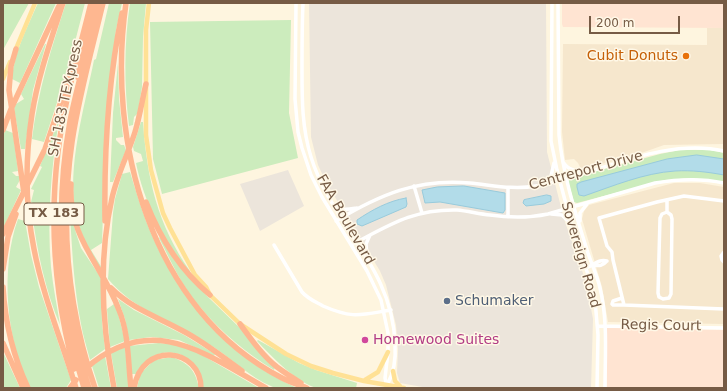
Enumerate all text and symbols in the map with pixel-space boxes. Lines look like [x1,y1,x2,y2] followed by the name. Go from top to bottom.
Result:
[591,8,682,34] scale bar
[596,16,634,30] text: 200 m
[45,38,87,158] street label: SH 183 TEXpress
[587,48,678,64] place label: Cubit Donuts
[681,51,691,61] marker: Cubit Donuts
[527,148,645,194] street label: Centreport Drive
[312,172,378,268] street label: FAA Boulevard
[557,200,603,310] street label: Sovereign Road
[24,203,84,225] road number: TX 183
[455,293,534,309] place label: Schumaker
[442,296,452,306] marker: Schumaker
[621,317,701,335] street label: Regis Court
[373,332,499,348] place label: Homewood Suites
[360,335,370,345] marker: Homewood Suites

